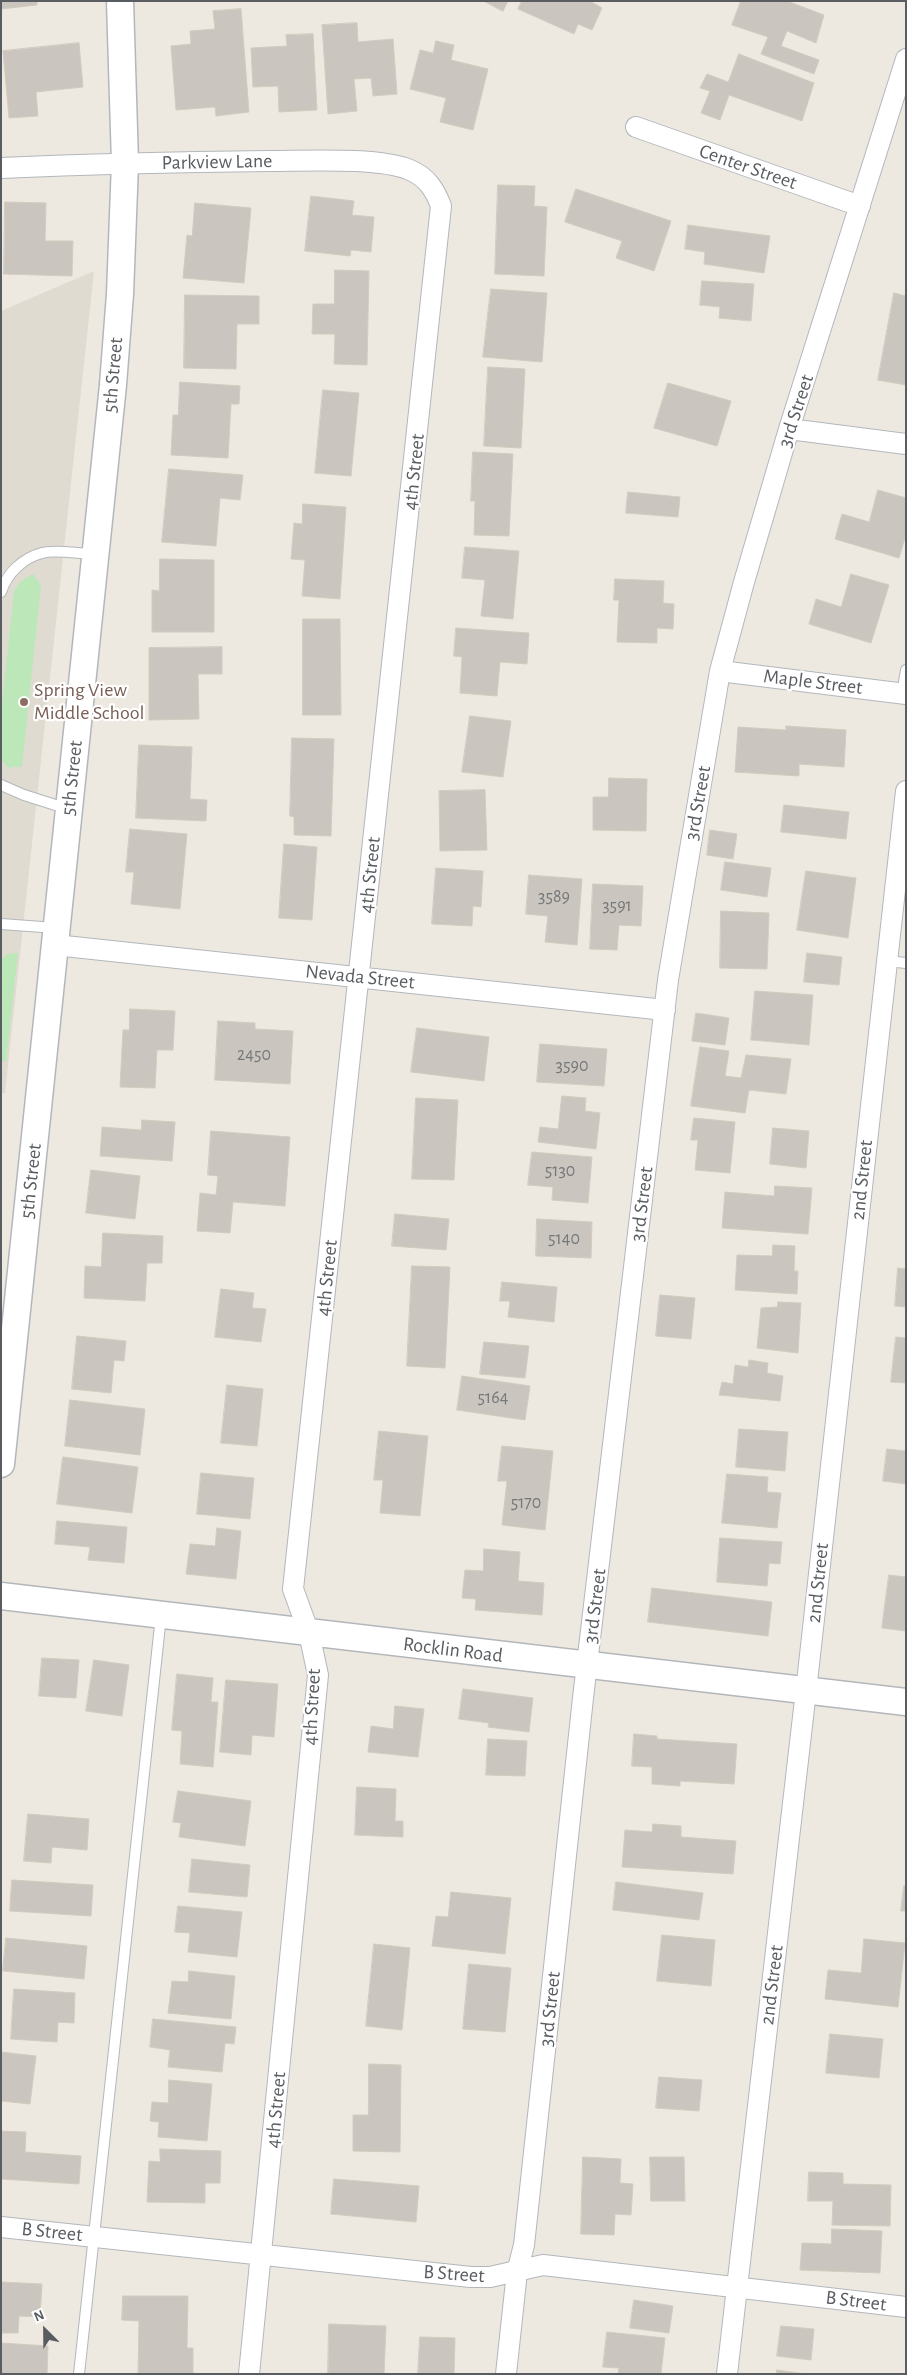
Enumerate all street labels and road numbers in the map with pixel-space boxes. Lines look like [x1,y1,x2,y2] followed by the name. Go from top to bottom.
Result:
[696,139,800,195] street label: Center Street
[161,149,273,175] street label: Parkview Lane
[98,336,128,414] street label: 5th Street
[773,371,819,451] street label: 3rd Street
[398,433,430,511] street label: 4th Street
[762,664,864,700] street label: Maple Street
[56,739,88,817] street label: 5th Street
[680,764,716,842] street label: 3rd Street
[354,836,386,914] street label: 4th Street
[304,959,416,995] street label: Nevada Street
[846,1139,878,1221] street label: 2nd Street
[15,1142,47,1220] street label: 5th Street
[625,1165,659,1243] street label: 3rd Street
[311,1239,343,1317] street label: 4th Street
[802,1542,834,1624] street label: 2nd Street
[578,1567,612,1645] street label: 3rd Street
[402,1632,504,1668] street label: Rocklin Road
[298,1668,326,1746] street label: 4th Street
[755,1944,789,2026] street label: 2nd Street
[534,1970,566,2048] street label: 3rd Street
[261,2071,291,2149] street label: 4th Street
[20,2217,84,2247] street label: B Street
[423,2260,485,2288] street label: B Street
[824,2285,888,2317] street label: B Street

